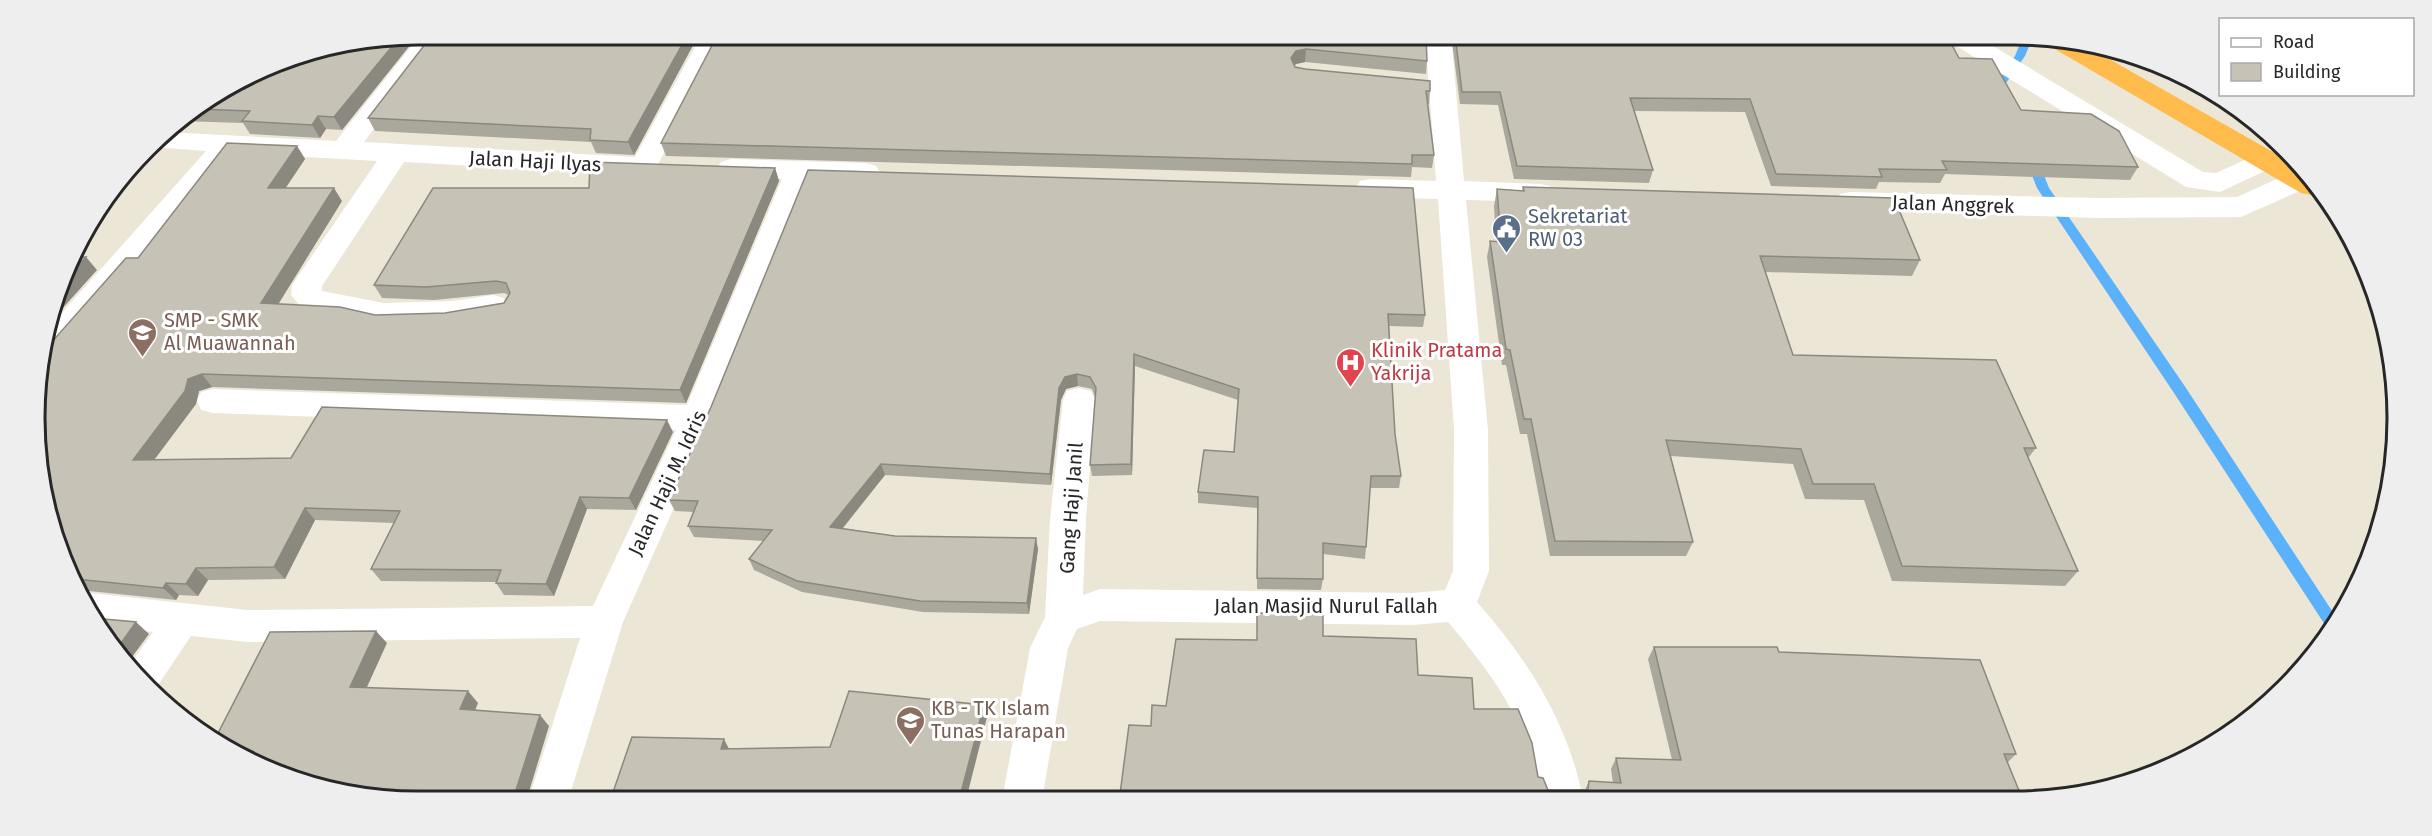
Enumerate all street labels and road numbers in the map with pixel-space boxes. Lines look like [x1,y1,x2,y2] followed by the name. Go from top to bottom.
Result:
[468,146,602,176] street label: Jalan Haji Ilyas
[1891,190,2015,218] street label: Jalan Anggrek
[623,407,711,559] street label: Jalan Haji M. Idris
[1054,441,1088,575] street label: Gang Haji Janil
[1214,594,1438,618] street label: Jalan Masjid Nurul Fallah

